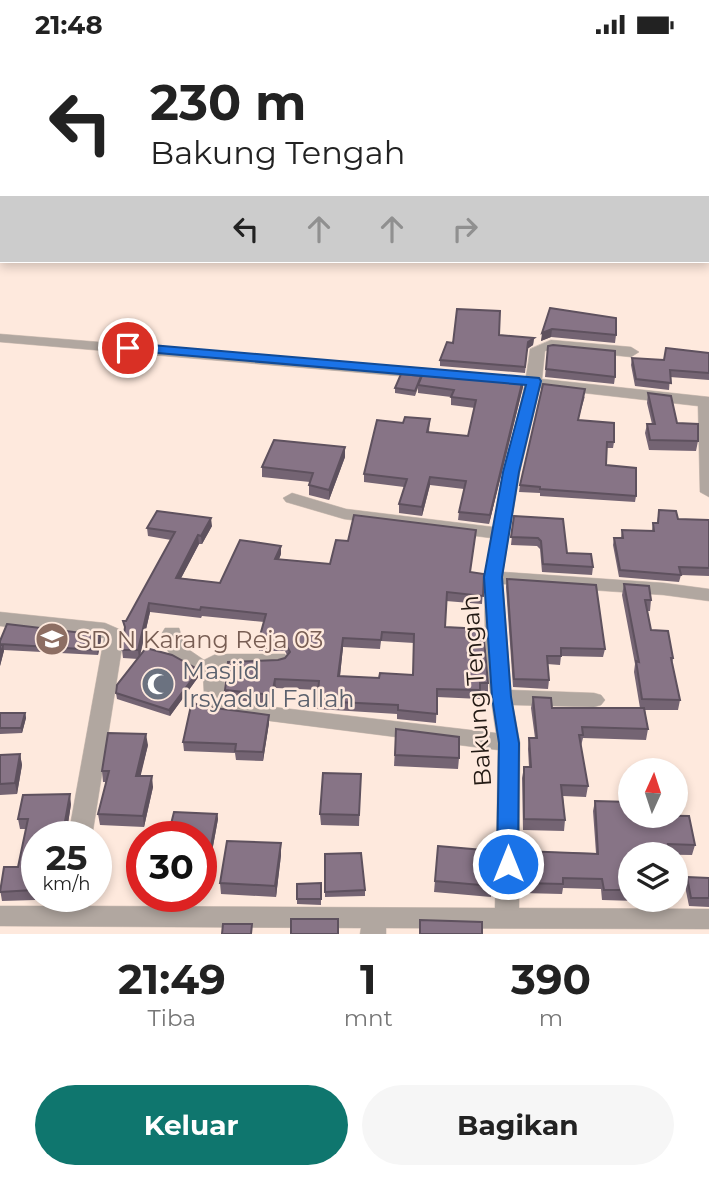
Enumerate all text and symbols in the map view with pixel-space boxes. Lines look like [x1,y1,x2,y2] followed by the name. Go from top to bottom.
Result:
[35,9,103,41] text: 21:48
[150,73,306,132] text: 230 m
[35,77,126,168] icon: left
[150,133,405,172] text: Bakung Tengah
[227,210,265,248] icon: left
[300,210,338,248] icon: ahead
[373,210,411,248] icon: ahead
[446,210,484,248] icon: right
[98,318,158,378] pin
[109,329,147,367] icon: arrive
[455,594,497,788] street label: Bakung Tengah
[33,620,71,658] school or university icon: SD N Karang Reja 03
[76,625,323,654] place label: SD N Karang Reja 03
[182,656,355,713] place label: Masjid Irsyadul Fallah
[139,665,177,703] mosque icon: Masjid Irsyadul Fallah
[618,758,688,828] north arrow
[618,758,688,912] map controls
[126,821,217,912] speed limit sign: 30
[471,827,545,901] position arrow
[46,836,87,879] text: 25
[618,842,688,912] button: layers
[42,873,91,895] text: km/h
[118,953,226,1005] text: 21:49
[360,953,377,1005] text: 1
[511,953,591,1005] text: 390
[148,1004,196,1032] text: Tiba
[344,1004,393,1032] text: mnt
[539,1004,563,1032] text: m
[35,1085,348,1165] button: Keluar
[362,1085,674,1165] button: Bagikan

